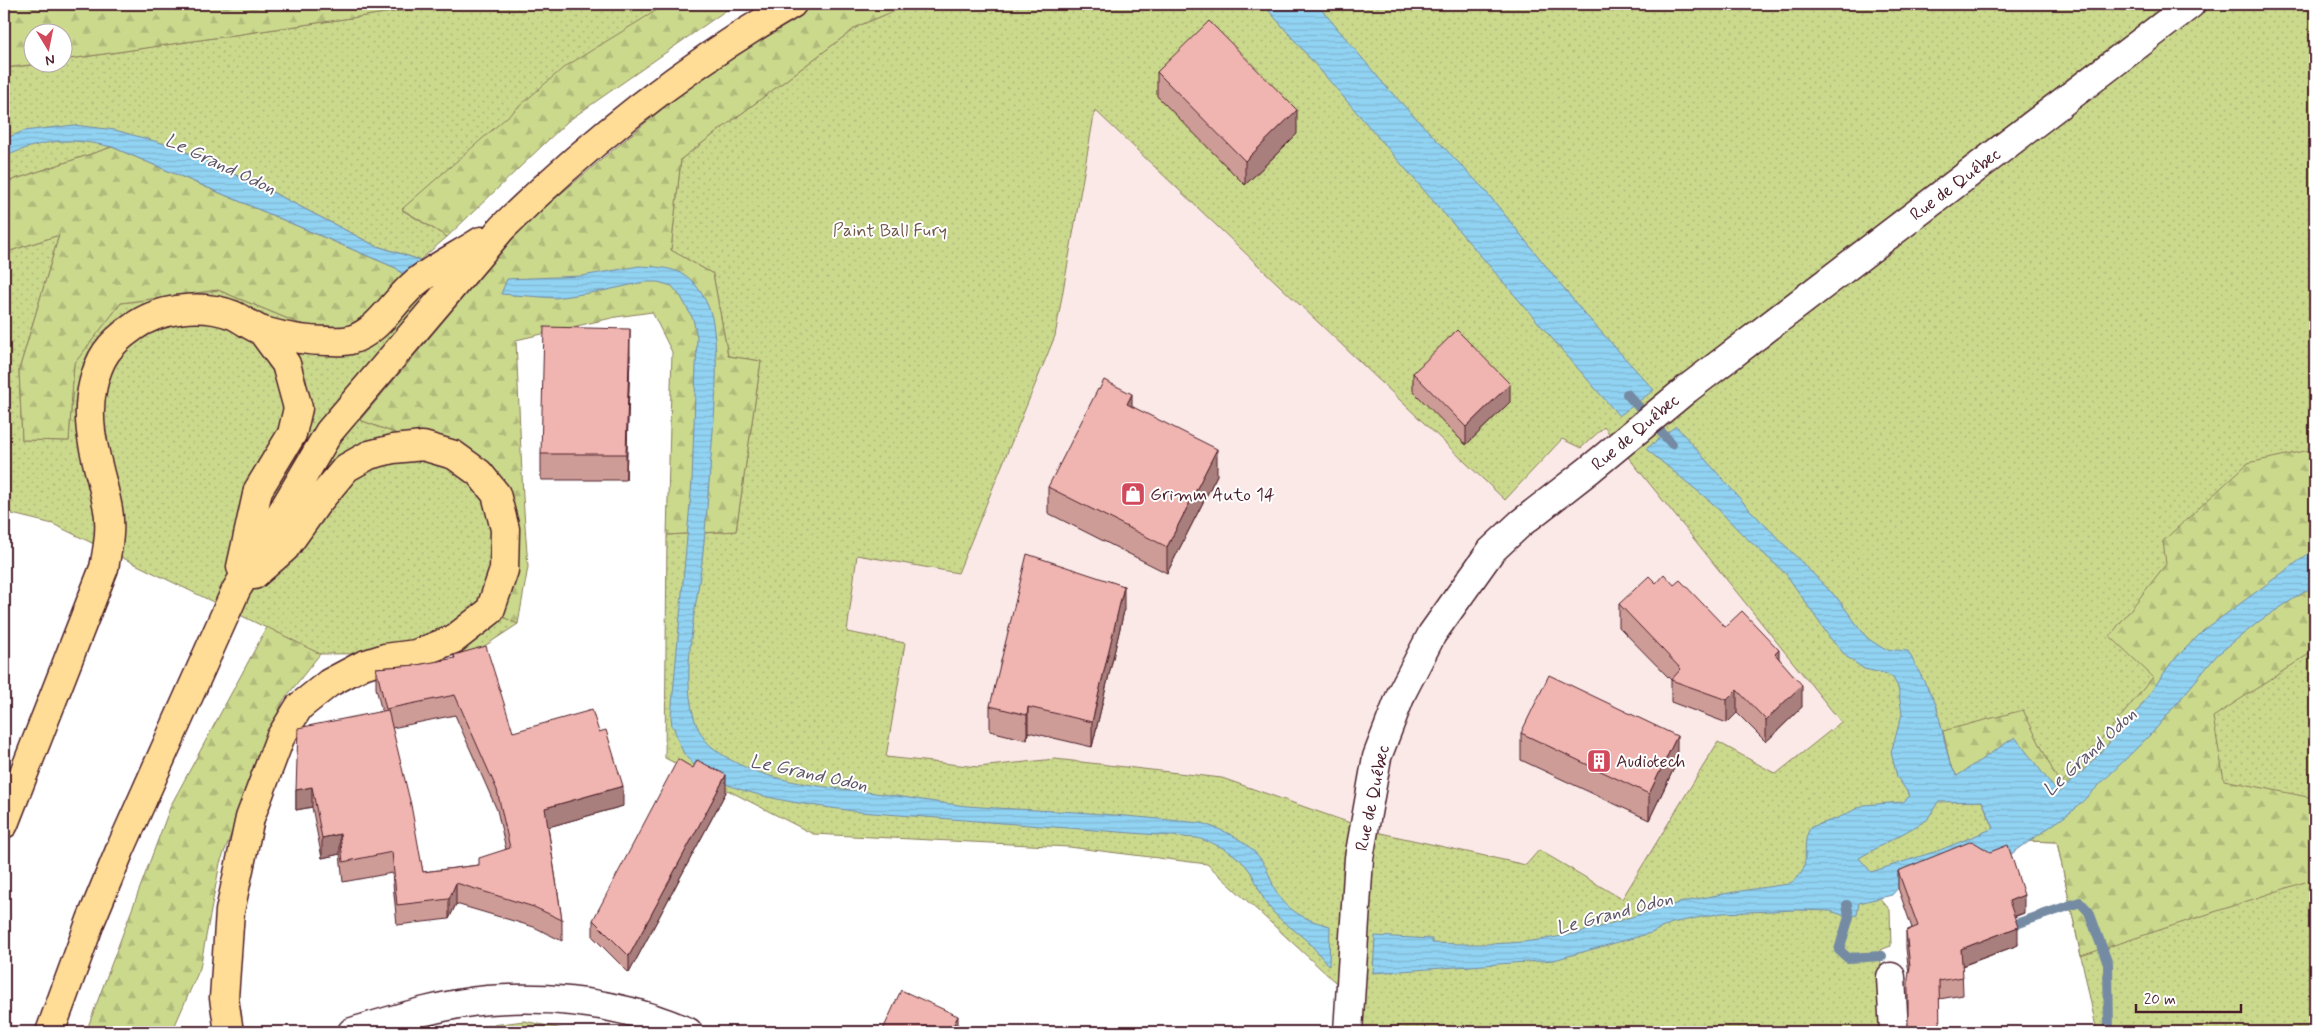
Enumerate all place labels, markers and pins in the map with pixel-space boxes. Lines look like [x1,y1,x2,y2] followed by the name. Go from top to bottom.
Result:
[1120,481,1146,507] shop icon: Grimm Auto 14
[1150,483,1275,507] place label: Grimm Auto 14
[1586,748,1612,774] building icon: Audiotech
[1616,750,1685,774] place label: Audiotech

